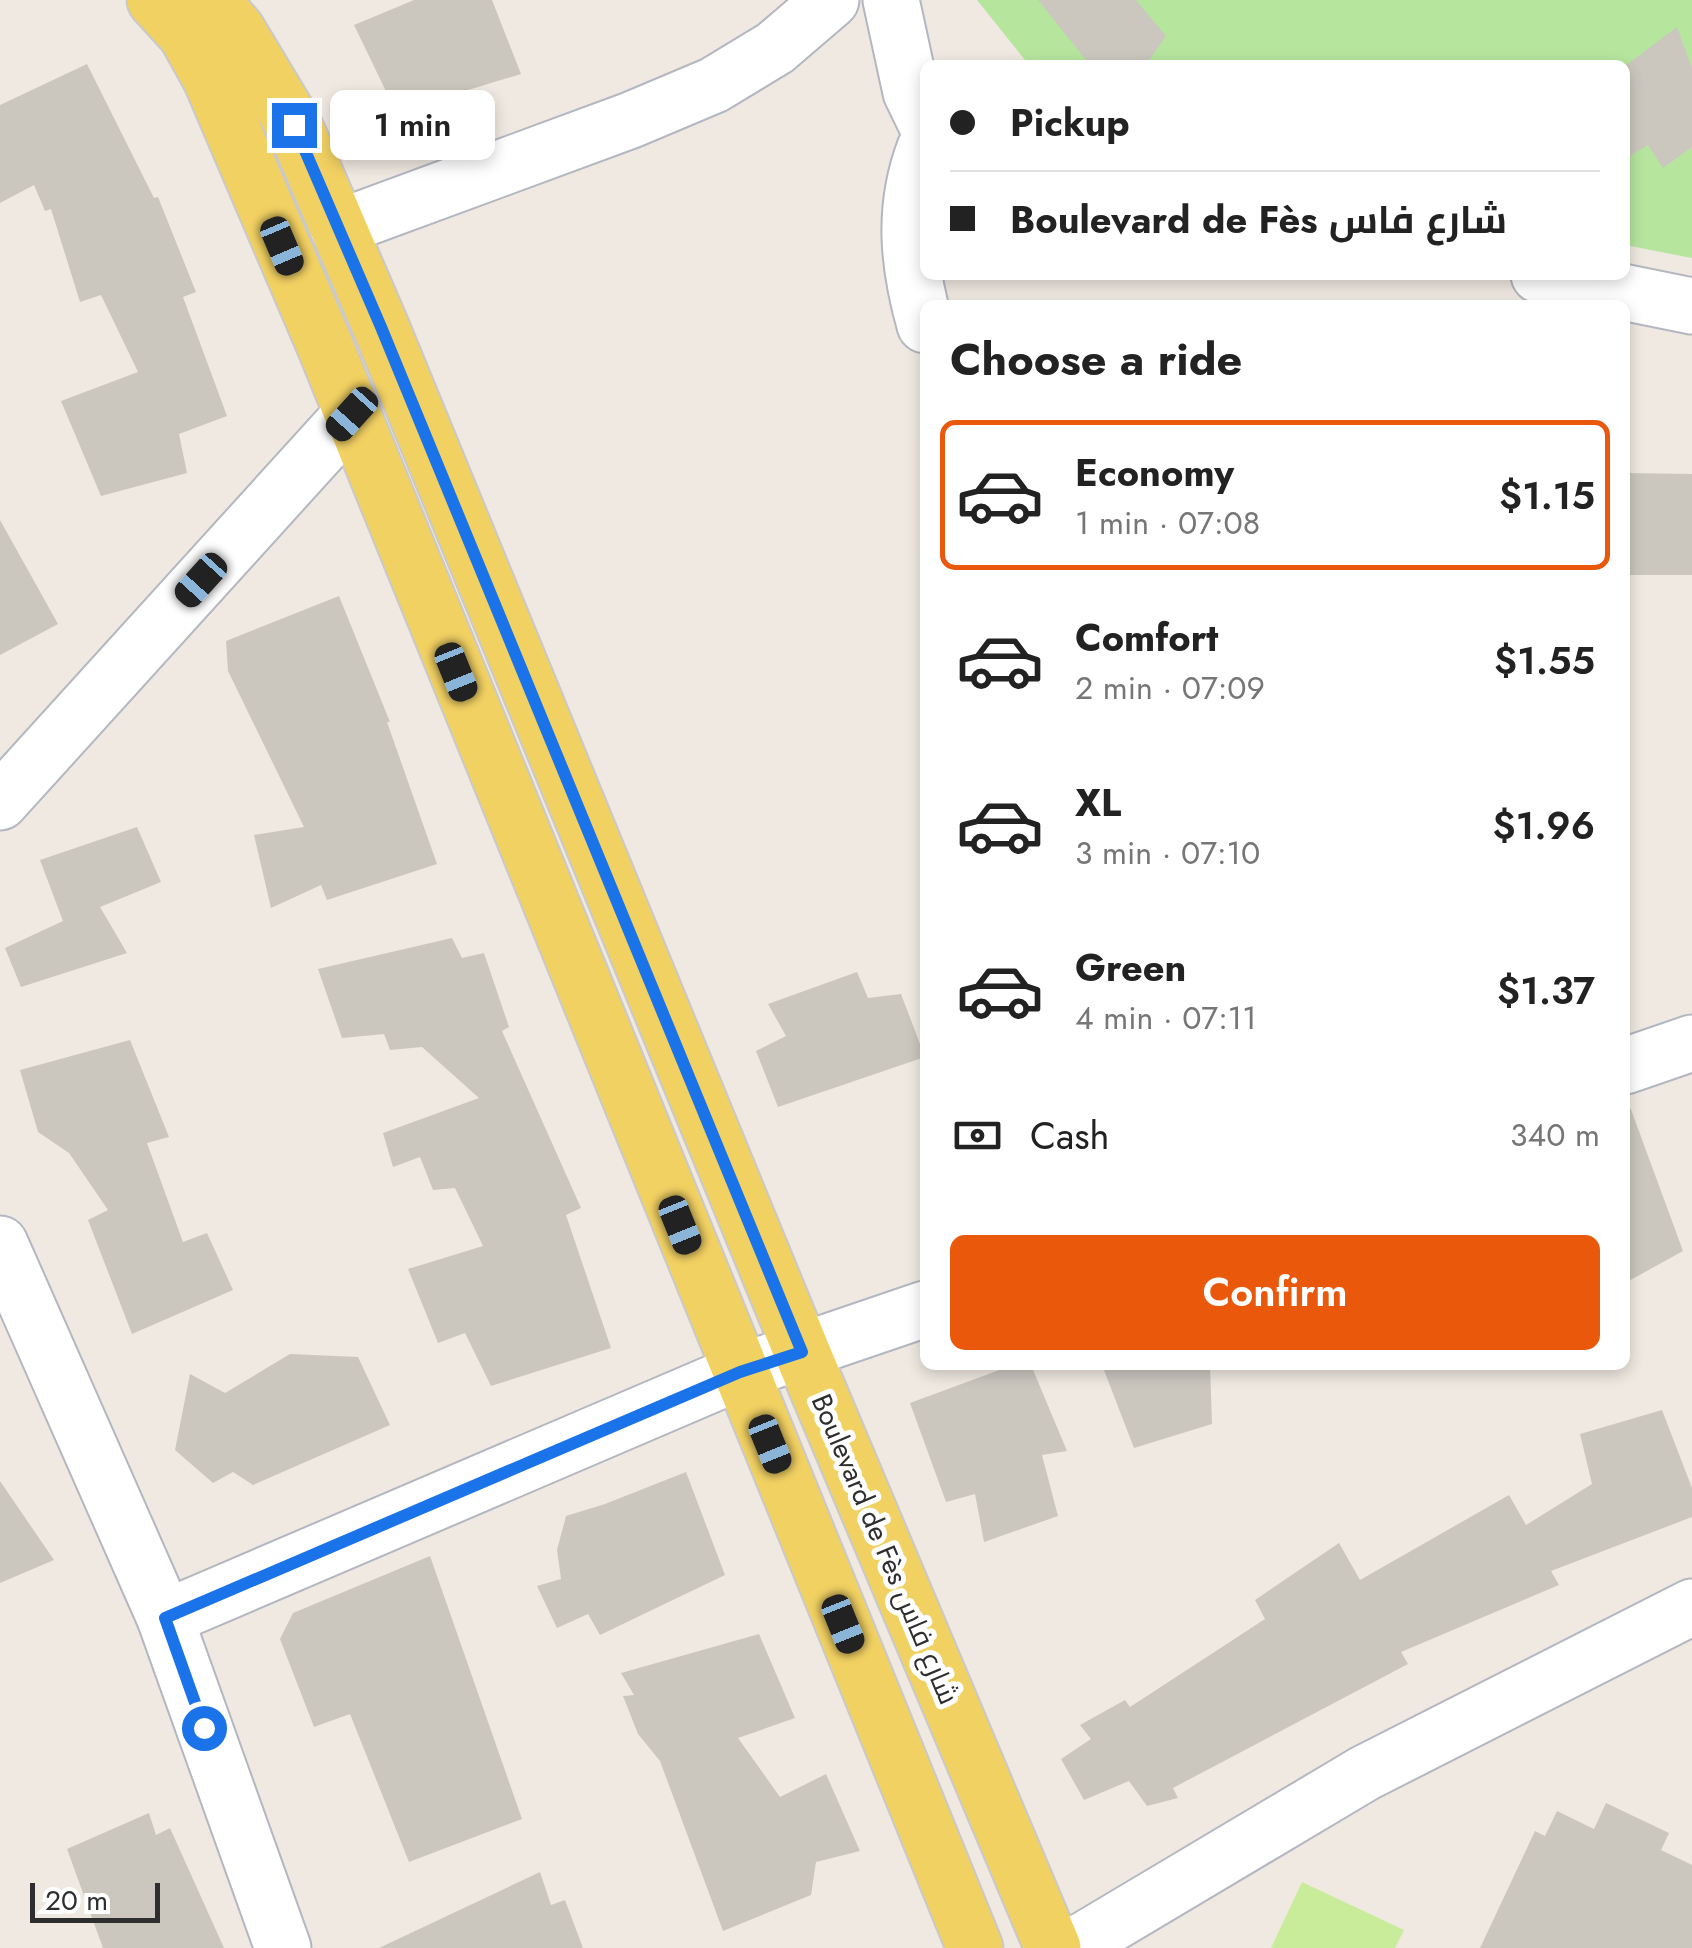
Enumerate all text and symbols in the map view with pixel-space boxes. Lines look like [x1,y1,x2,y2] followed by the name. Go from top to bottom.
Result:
[329,90,494,160] callout: 1 min
[1010,95,1130,150] text: Pickup
[374,102,451,148] text: 1 min
[272,103,317,148] route end
[1010,192,1507,247] text: Boulevard de Fès شارع فاس
[256,213,308,279] car
[950,327,1242,392] text: Choose a ride
[321,382,383,446] car
[1075,445,1234,500] text: Economy
[955,450,1045,540] icon: car
[1499,468,1595,523] text: $1.15
[1075,500,1260,546] text: 1 min · 07:08
[170,548,232,612] car
[1075,610,1218,665] text: Comfort
[955,615,1045,705] icon: car
[1494,633,1595,688] text: $1.55
[431,639,481,705] car
[1075,665,1265,711] text: 2 min · 07:09
[1075,775,1121,830] text: XL
[955,780,1045,870] icon: car
[1493,798,1595,853] text: $1.96
[1075,830,1260,876] text: 3 min · 07:10
[1075,940,1186,995] text: Green
[955,945,1045,1035] icon: car
[1497,963,1595,1018] text: $1.37
[1075,995,1257,1041] text: 4 min · 07:11
[950,1108,1005,1163] icon: cash
[1030,1108,1110,1163] text: Cash
[1510,1112,1600,1158] text: 340 m
[655,1192,705,1258] car
[950,1235,1600,1350] button: Confirm
[801,1387,969,1711] street label: Boulevard de Fès شارع فاس
[745,1411,795,1477] car
[818,1591,868,1657] car
[182,1706,227,1751] route start
[30,1878,160,1922] scale bar
[45,1880,108,1921] text: 20 m

